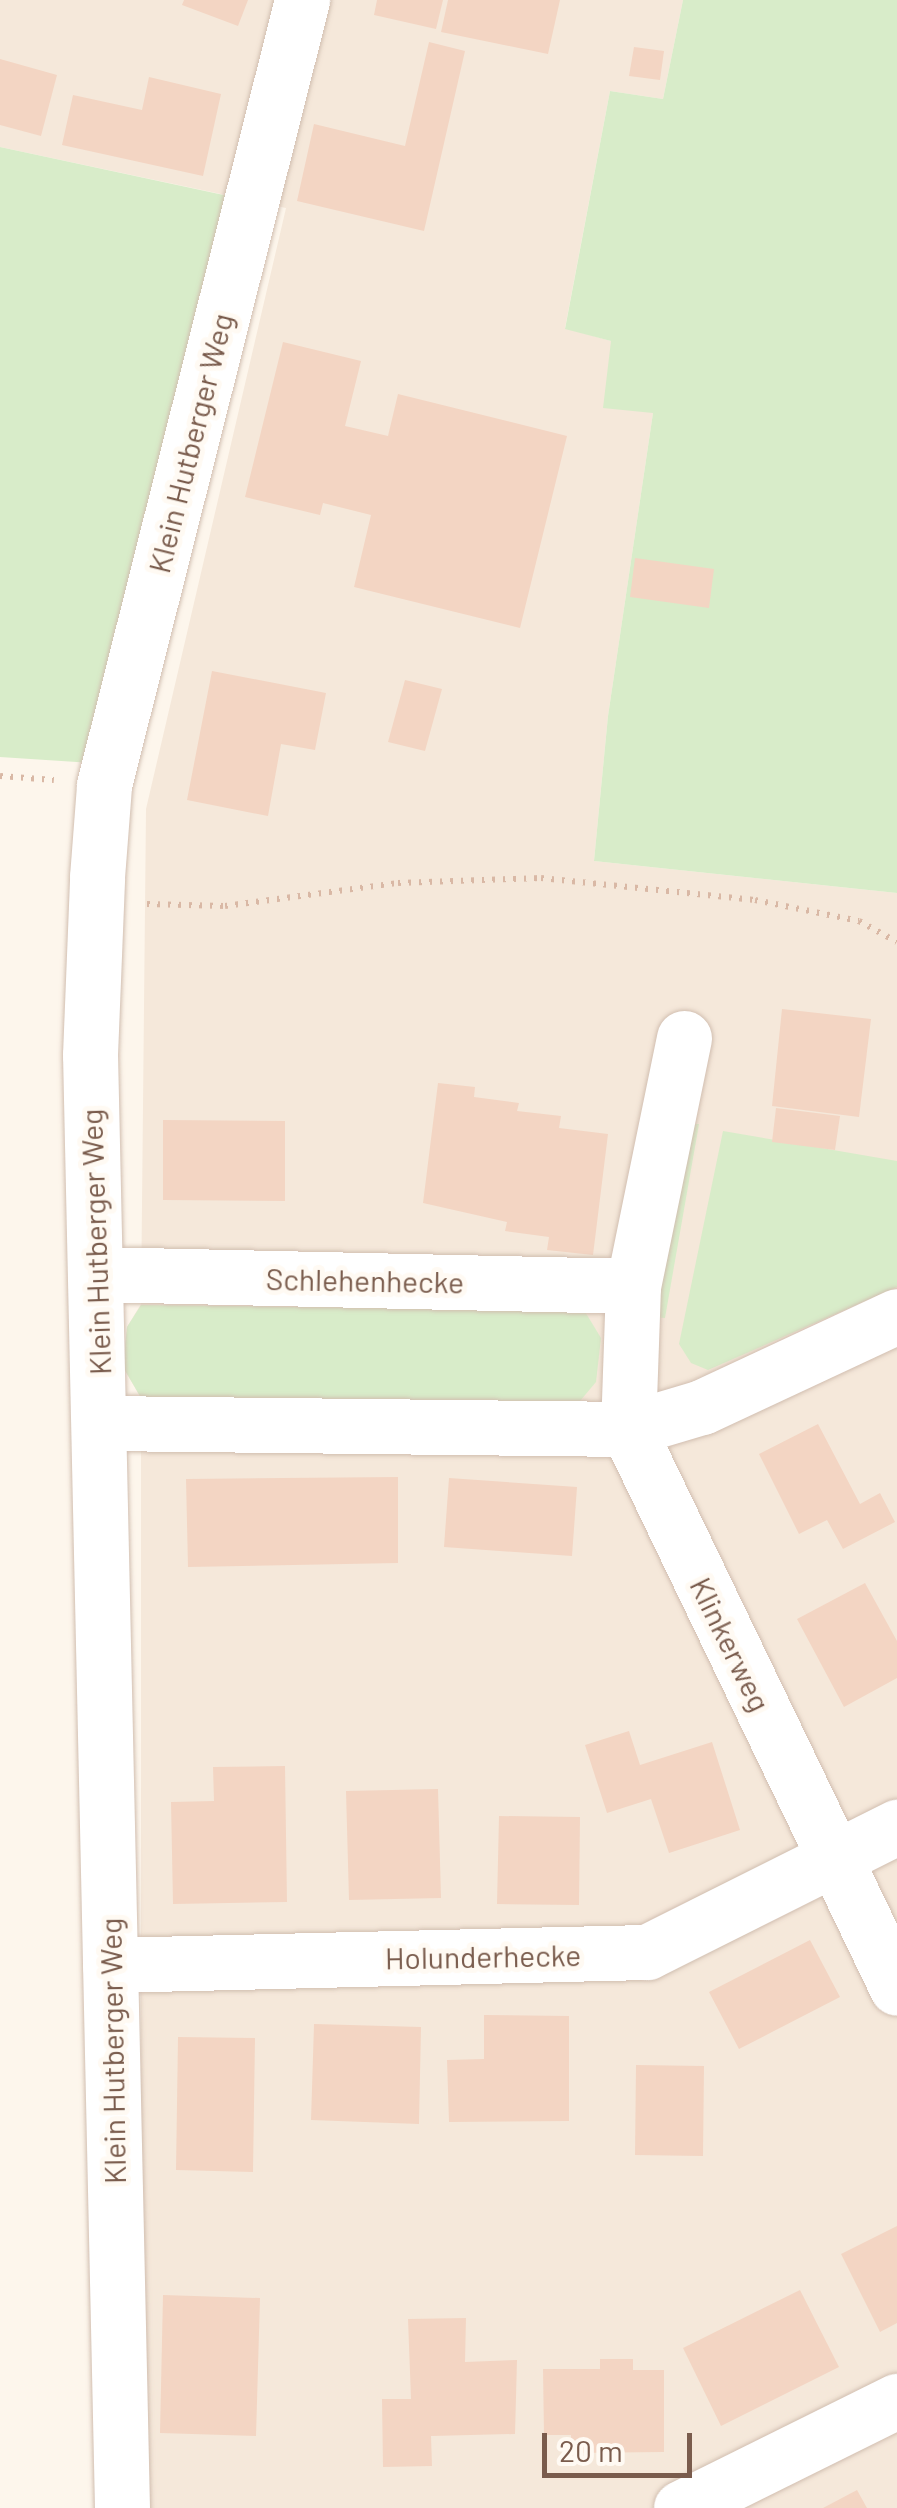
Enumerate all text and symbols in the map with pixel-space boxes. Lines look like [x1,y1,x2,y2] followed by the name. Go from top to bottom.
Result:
[140,309,240,577] street label: Klein Hutberger Weg
[72,1108,118,1376] street label: Klein Hutberger Weg
[266,1260,464,1300] street label: Schlehenhecke
[683,1571,779,1717] street label: Klinkerweg
[92,1918,132,2184] street label: Klein Hutberger Weg
[385,1936,581,1976] street label: Holunderhecke
[547,2413,697,2475] scale bar
[559,2432,623,2468] text: 20 m

